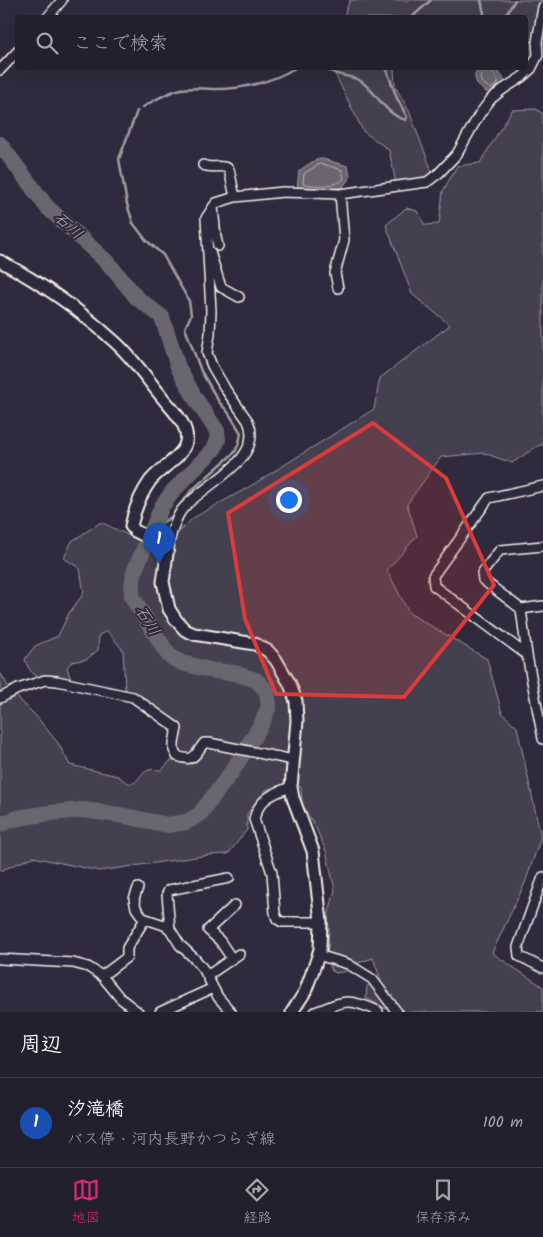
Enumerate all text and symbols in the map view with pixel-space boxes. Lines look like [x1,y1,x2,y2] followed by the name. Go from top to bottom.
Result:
[15,15,528,70] search box
[33,29,61,57] icon: search
[73,29,168,59] text: ここで検索
[48,206,88,246] water label: 石川
[276,487,302,513] your location
[143,523,175,564] pin: 1
[128,601,166,641] water label: 石川
[20,1029,62,1062] text: 周辺
[67,1095,124,1125] text: 汐滝橋
[34,1110,38,1135] text: 1
[483,1110,523,1135] text: 100 m
[67,1127,276,1152] text: バス停 · 河内長野かつらぎ線
[72,1176,100,1229] tab: 地図
[243,1176,271,1229] tab: 経路
[415,1176,471,1229] tab: 保存済み

